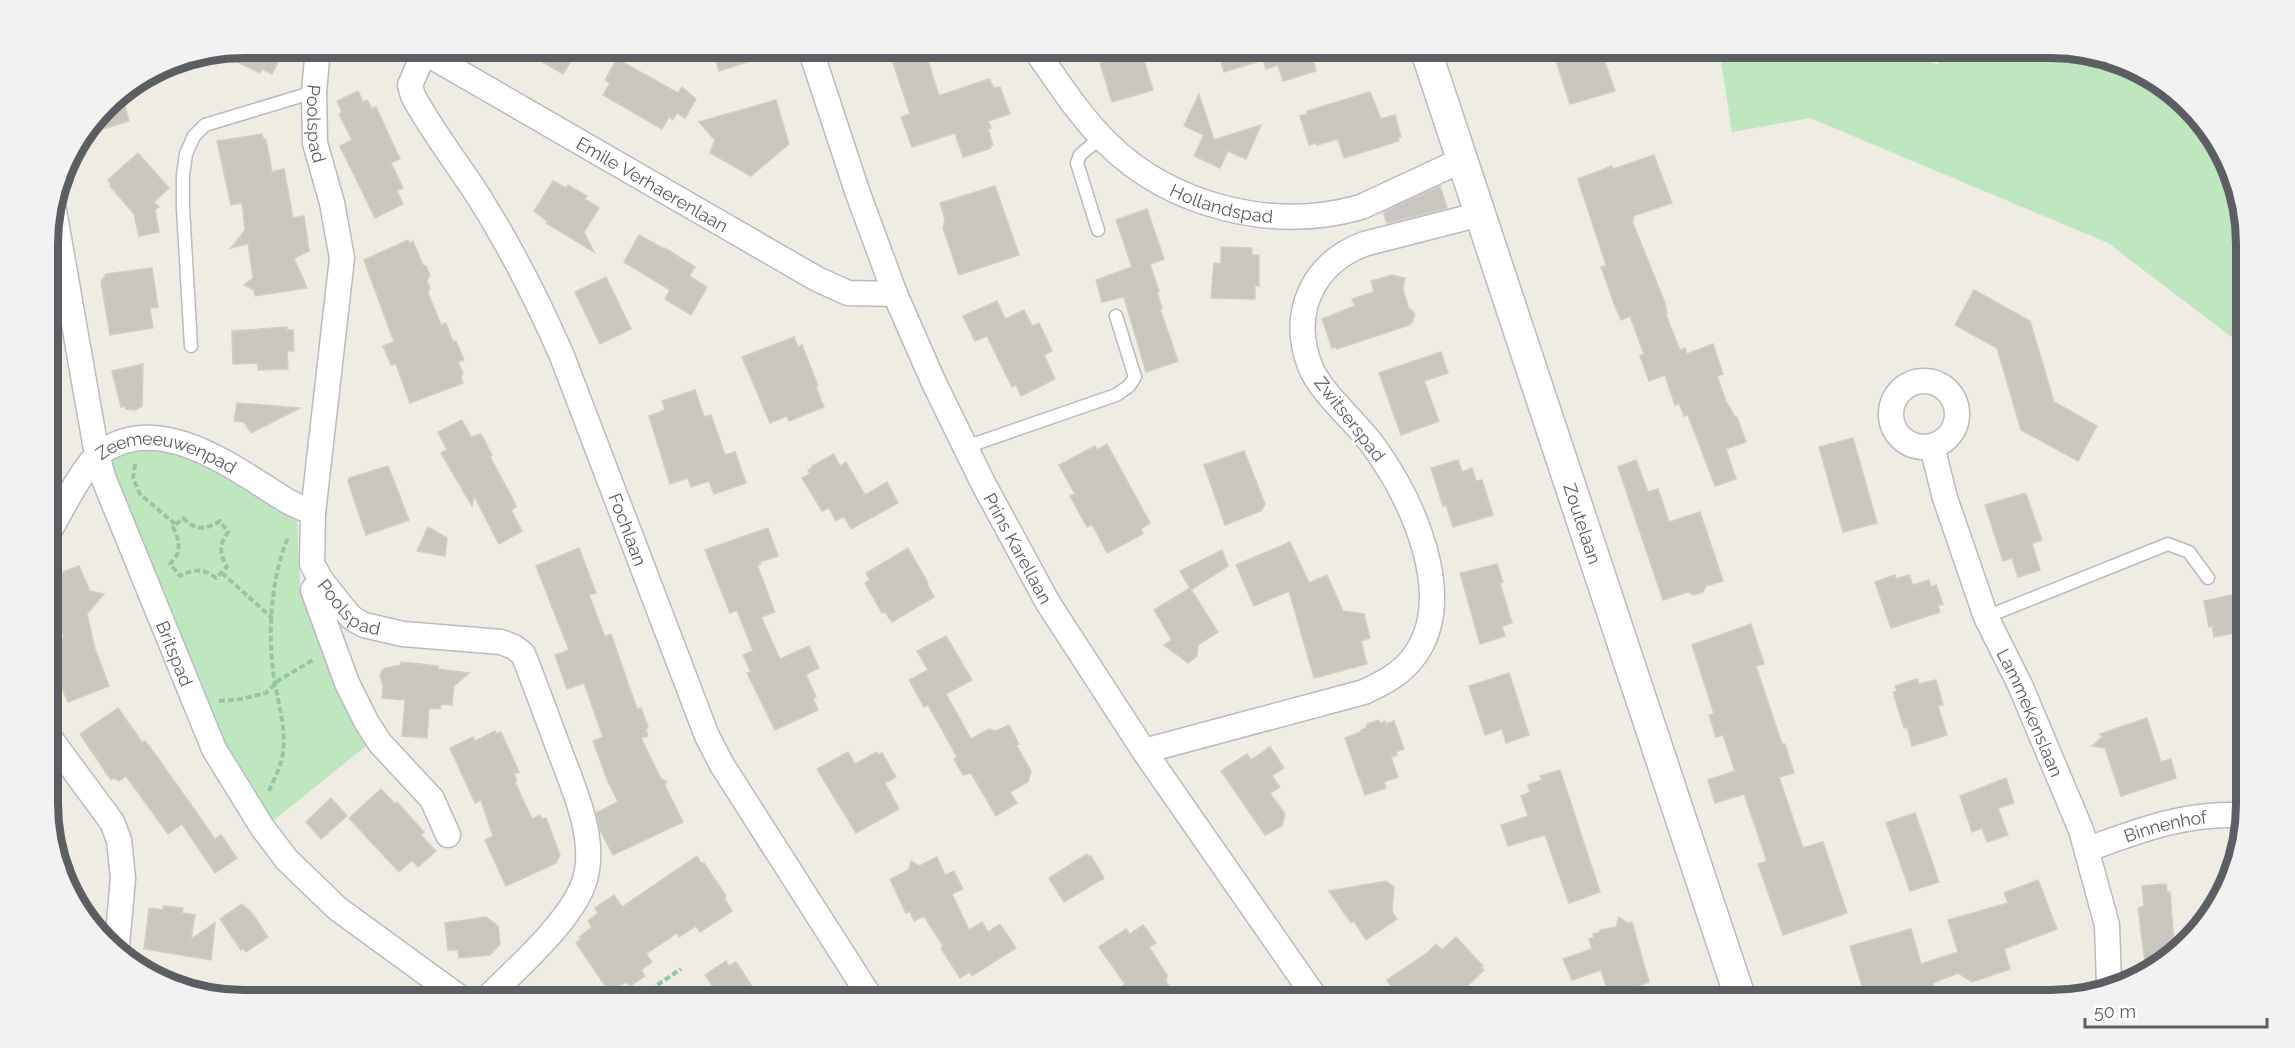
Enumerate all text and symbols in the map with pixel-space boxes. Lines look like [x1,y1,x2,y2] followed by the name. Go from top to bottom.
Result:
[303,84,331,165] street label: Poolspad
[573,132,732,236] street label: Emile Verhaerenlaan
[1167,179,1274,226] street label: Hollandspad
[1310,372,1390,466] street label: Zwitserspad
[91,427,240,477] street label: Zeemeeuwenpad
[1560,480,1606,567] street label: Zoutelaan
[980,489,1057,607] street label: Prins Karellaan
[605,490,652,569] street label: Fochlaan
[314,575,383,639] street label: Poolspad
[152,617,198,689] street label: Britspad
[1993,645,2068,780] street label: Lammekenslaan
[2121,806,2209,846] street label: Binnenhof
[2085,991,2266,1029] scale bar
[2094,1001,2136,1022] text: 50 m

